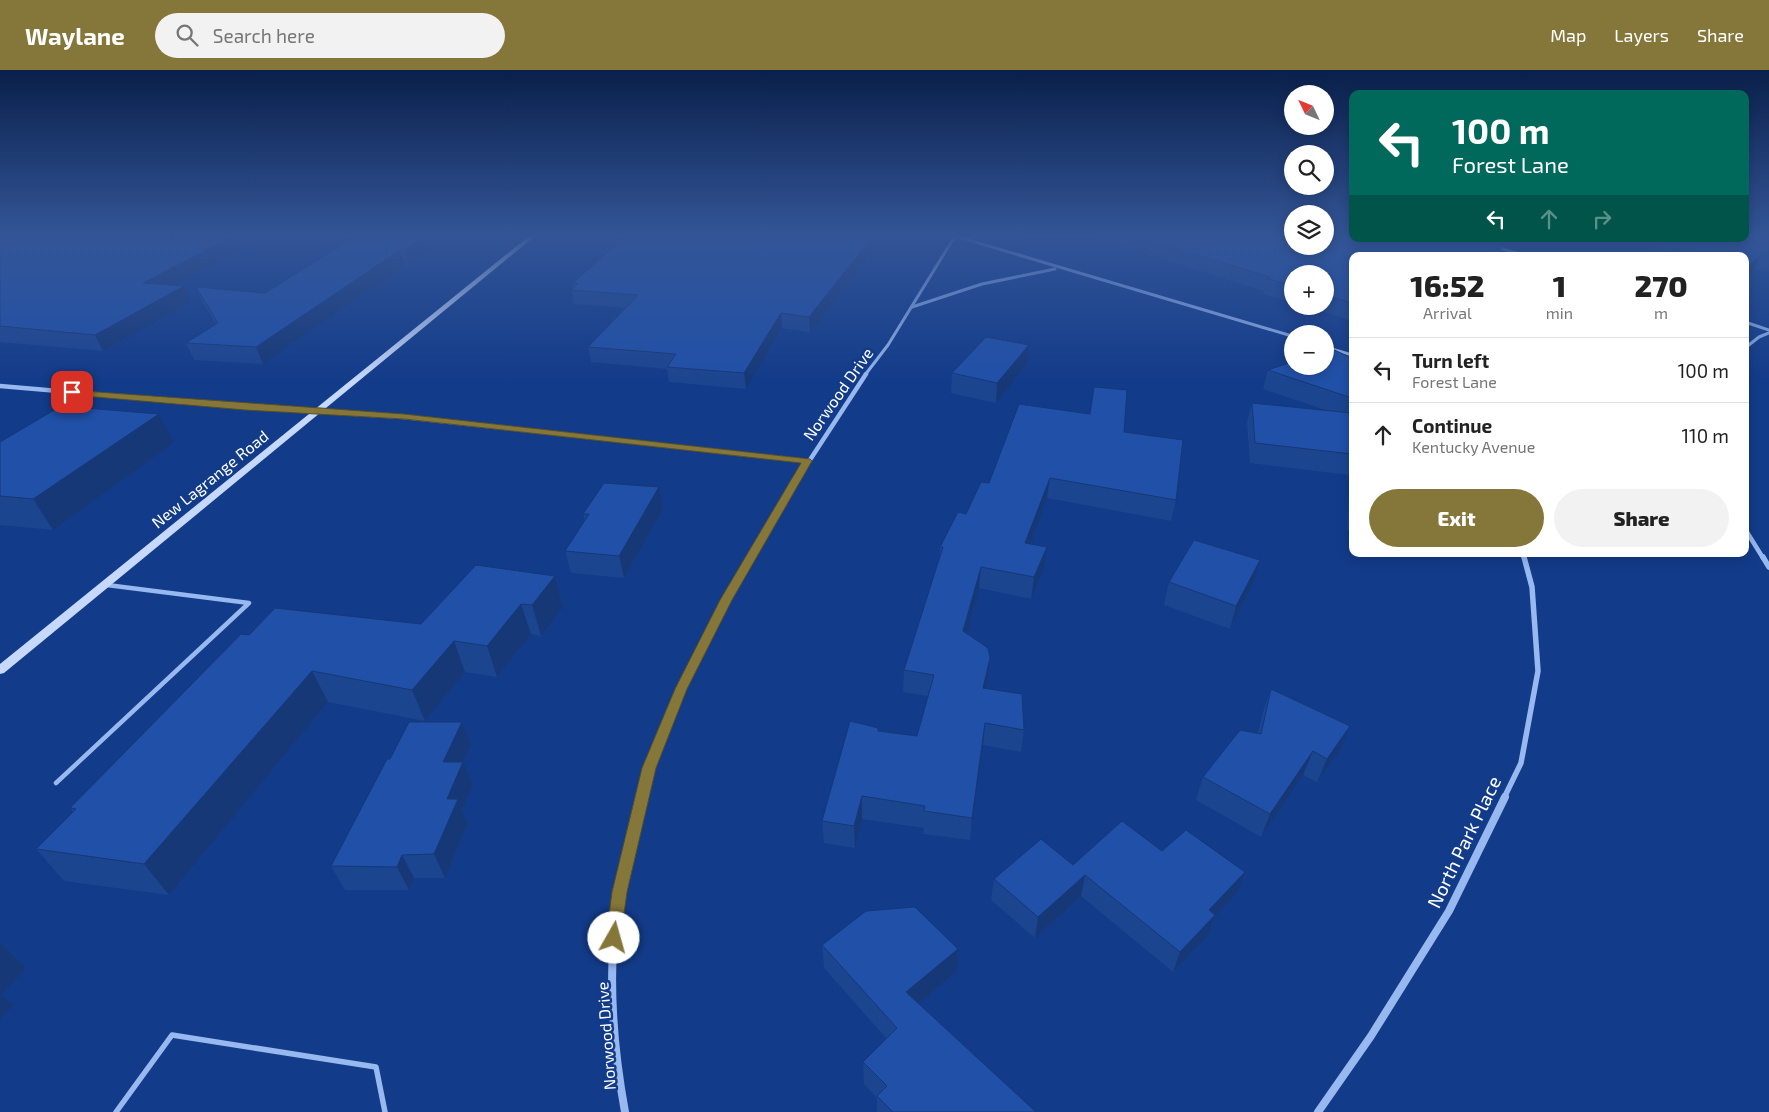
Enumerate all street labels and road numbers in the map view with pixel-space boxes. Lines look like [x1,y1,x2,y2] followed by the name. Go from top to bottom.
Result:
[799,344,877,444] street label: Norwood Drive
[148,426,272,531] street label: New Lagrange Road
[1422,772,1505,911] street label: North Park Place
[592,981,619,1091] street label: Norwood Drive

